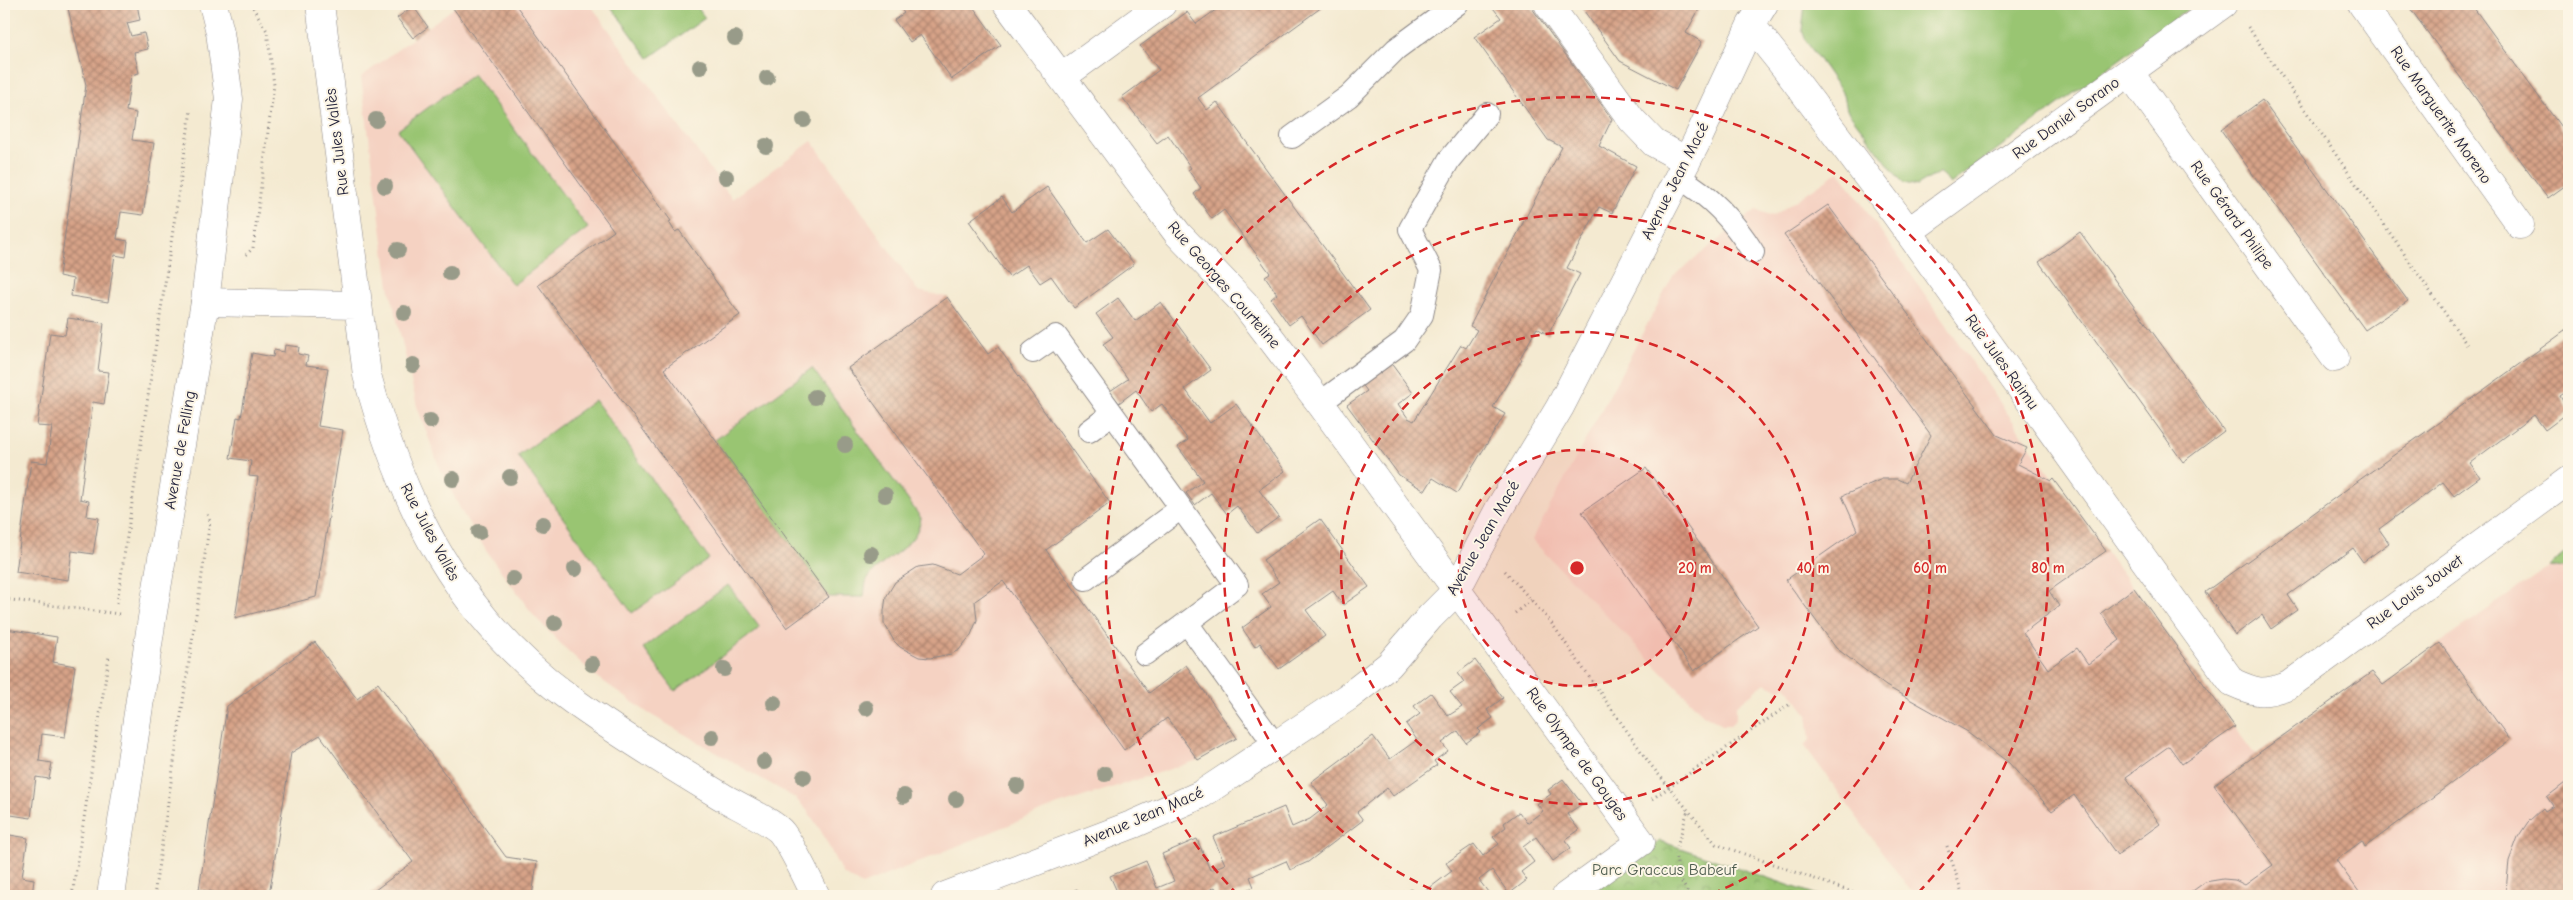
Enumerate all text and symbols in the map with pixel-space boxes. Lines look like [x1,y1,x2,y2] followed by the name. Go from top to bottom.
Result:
[2387,43,2495,187] street label: Rue Marguerite Moreno
[2009,73,2123,163] street label: Rue Daniel Sorano
[321,87,352,197] street label: Rue Jules Vallès
[1638,119,1712,243] street label: Avenue Jean Macé
[2187,157,2277,273] street label: Rue Gérard Philipe
[1164,218,1284,352] street label: Rue Georges Courteline
[1962,311,2042,413] street label: Rue Jules Raimu
[161,389,199,511] street label: Avenue de Felling
[1443,478,1523,598] street label: Avenue Jean Macé
[397,480,463,584] street label: Rue Jules Vallès
[2364,551,2467,633] street label: Rue Louis Jouvet
[1568,559,1586,577] centre of rings
[1678,559,1712,577] text: 20 m
[1797,559,1830,577] text: 40 m
[1913,559,1947,577] text: 60 m
[2031,559,2065,577] text: 80 m
[1523,684,1632,824] street label: Rue Olympe de Gouges
[1080,783,1206,851] street label: Avenue Jean Macé
[1592,861,1738,879] park label: Parc Graccus Babeuf

